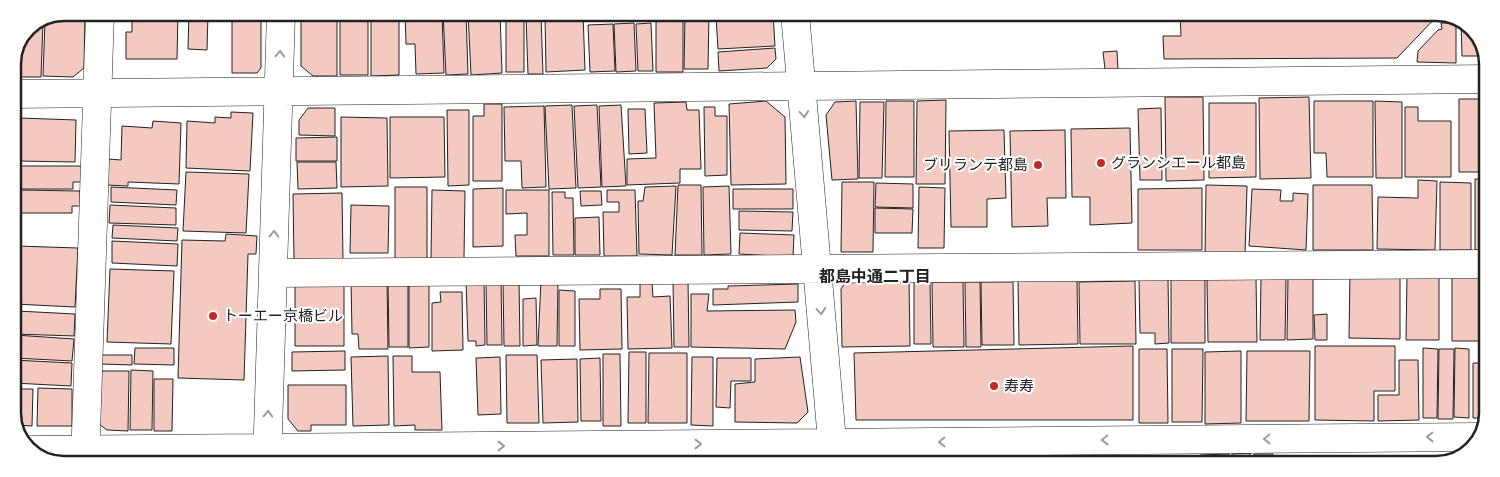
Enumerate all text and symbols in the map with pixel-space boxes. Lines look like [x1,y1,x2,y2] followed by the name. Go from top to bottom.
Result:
[274,50,285,58] one-way arrow
[798,111,809,119] one-way arrow
[1111,153,1246,171] place label: グランシエール都島
[923,155,1028,173] place label: ブリランテ都島
[1095,157,1107,169] marker: グランシエール都島
[1032,159,1044,171] marker: ブリランテ都島
[269,230,279,238] one-way arrow
[819,266,931,285] district label: 都島中通二丁目
[223,306,343,324] place label: トーエー京橋ビル
[815,307,826,315] one-way arrow
[207,310,219,322] marker: トーエー京橋ビル
[1004,376,1034,394] place label: 寿寿
[988,380,1000,392] marker: 寿寿
[263,410,274,418] one-way arrow
[1425,432,1433,442] one-way arrow
[1263,434,1270,444] one-way arrow
[1100,435,1108,445] one-way arrow
[938,436,946,447] one-way arrow
[694,439,702,449] one-way arrow
[497,441,505,451] one-way arrow

